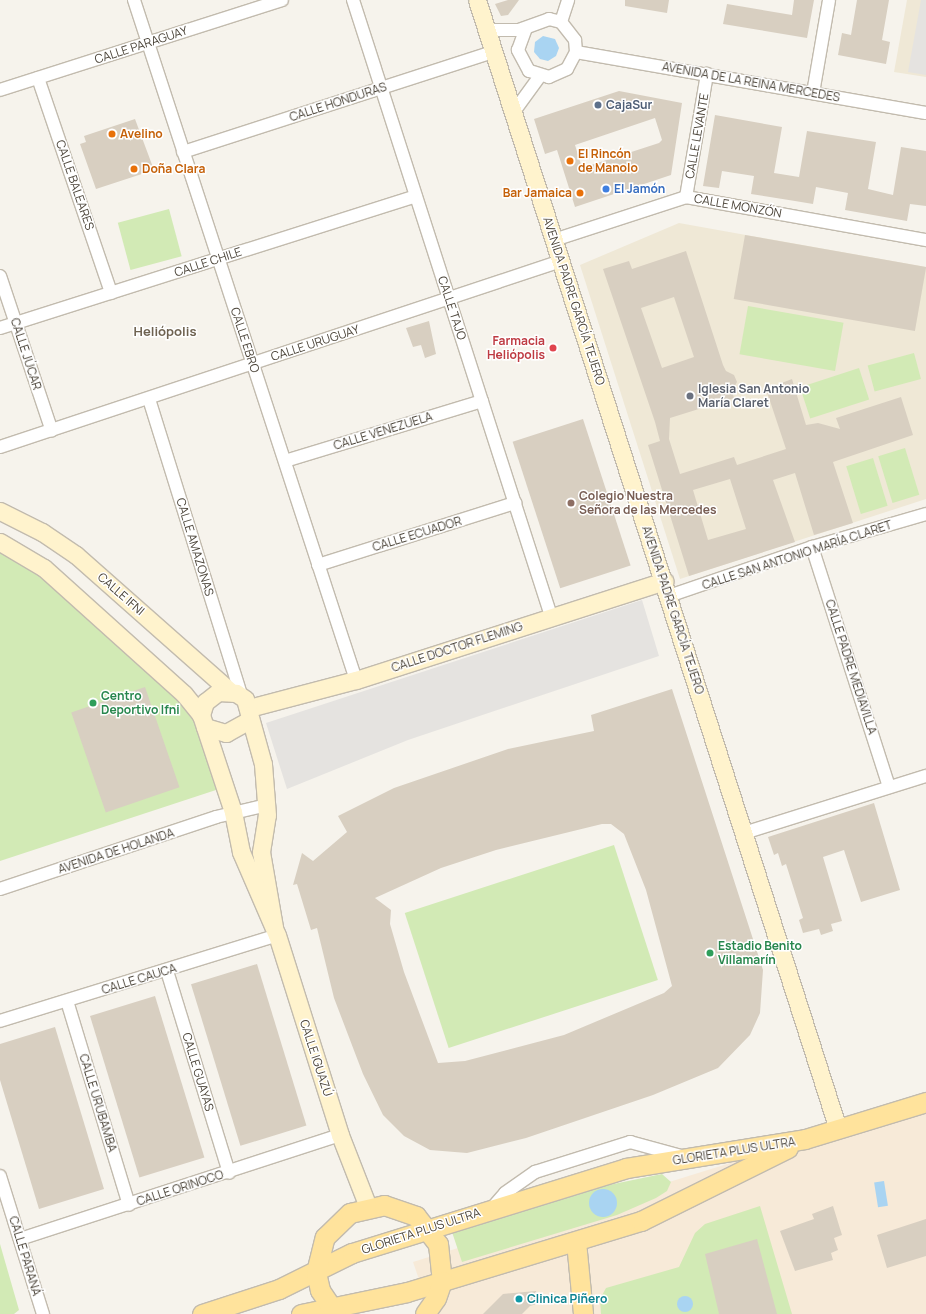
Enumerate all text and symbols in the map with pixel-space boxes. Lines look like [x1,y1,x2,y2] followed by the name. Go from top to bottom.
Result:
[93,23,189,67] street label: CALLE PARAGUAY
[661,59,841,105] street label: AVENIDA DE LA REINA MERCEDES
[288,79,388,125] street label: CALLE HONDURAS
[682,92,712,180] street label: CALLE LEVANTE
[606,98,652,112] place label: CajaSur
[593,100,603,110] marker: CajaSur
[120,127,163,141] place label: Avelino
[107,129,117,139] marker: Avelino
[53,138,97,232] street label: CALLE BALEARES
[578,147,638,175] place label: El Rincón de Manolo
[565,156,575,166] marker: El Rincón de Manolo
[142,162,205,176] place label: Doña Clara
[129,164,139,174] marker: Doña Clara
[614,182,665,196] place label: El Jamón
[601,184,611,194] marker: El Jamón
[503,186,572,200] place label: Bar Jamaica
[575,188,585,198] marker: Bar Jamaica
[693,191,783,221] street label: CALLE MONZÓN
[540,215,608,387] street label: AVENIDA PADRE GARCÍA TEJERO
[172,244,244,280] street label: CALLE CHILE
[435,274,469,342] street label: CALLE TAJO
[228,305,262,375] street label: CALLE EBRO
[8,316,44,392] street label: CALLE JÚCAR
[269,322,361,364] street label: CALLE URUGUAY
[134,323,196,339] district label: Heliópolis
[487,334,545,362] place label: Farmacia Heliópolis
[548,343,558,353] marker: Farmacia Heliópolis
[698,382,809,410] place label: Iglesia San Antonio María Claret
[685,391,695,401] marker: Iglesia San Antonio María Claret
[332,409,434,453] street label: CALLE VENEZUELA
[579,489,716,517] place label: Colegio Nuestra Señora de las Mercedes
[173,496,217,598] street label: CALLE AMAZONAS
[566,498,576,508] marker: Colegio Nuestra Señora de las Mercedes
[371,514,463,554] street label: CALLE ECUADOR
[700,517,894,593] street label: CALLE SAN ANTONIO MARÍA CLARET
[639,524,707,696] street label: AVENIDA PADRE GARCÍA TEJERO
[95,570,147,618] street label: CALLE IFNI
[822,598,880,736] street label: CALLE PADRE MEDIAVILLA
[390,619,524,675] street label: CALLE DOCTOR FLEMING
[101,689,180,717] place label: Centro Deportivo Ifni
[88,698,98,708] marker: Centro Deportivo Ifni
[56,825,176,877] street label: AVENIDA DE HOLANDA
[718,939,802,967] place label: Estadio Benito Villamarín
[705,948,715,958] marker: Estadio Benito Villamarín
[100,961,178,997] street label: CALLE CAUCA
[297,1018,335,1098] street label: CALLE IGUAZÚ
[179,1031,217,1113] street label: CALLE GUAYAS
[76,1052,120,1154] street label: CALLE URUBAMBA
[672,1134,796,1168] street label: GLORIETA PLUS ULTRA
[135,1167,225,1209] street label: CALLE ORINOCO
[360,1205,482,1257] street label: GLORIETA PLUS ULTRA
[6,1214,44,1298] street label: CALLE PARANÁ
[527,1292,607,1306] place label: Clinica Piñero
[514,1294,524,1304] marker: Clinica Piñero

